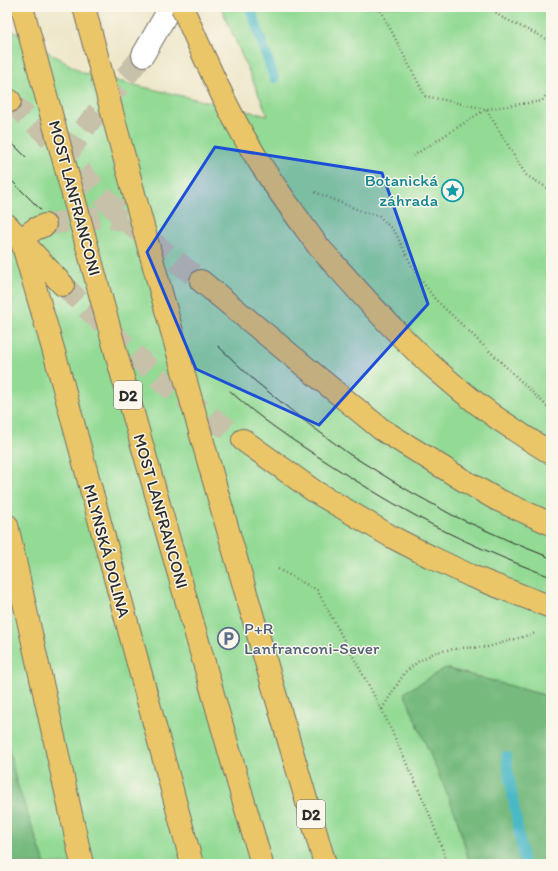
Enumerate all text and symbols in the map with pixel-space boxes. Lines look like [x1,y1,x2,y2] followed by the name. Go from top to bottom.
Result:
[45,118,105,278] street label: MOST LANFRANCONI
[365,170,438,210] place label: Botanická záhrada
[440,177,466,203] place icon: Botanická záhrada
[114,381,142,409] road number: D2
[129,431,193,591] street label: MOST LANFRANCONI
[80,482,134,620] street label: MLYNSKÁ DOLINA
[244,618,380,658] place label: P+R Lanfranconi-Sever
[215,625,241,651] parking icon: P+R Lanfranconi-Sever
[297,800,325,828] road number: D2

